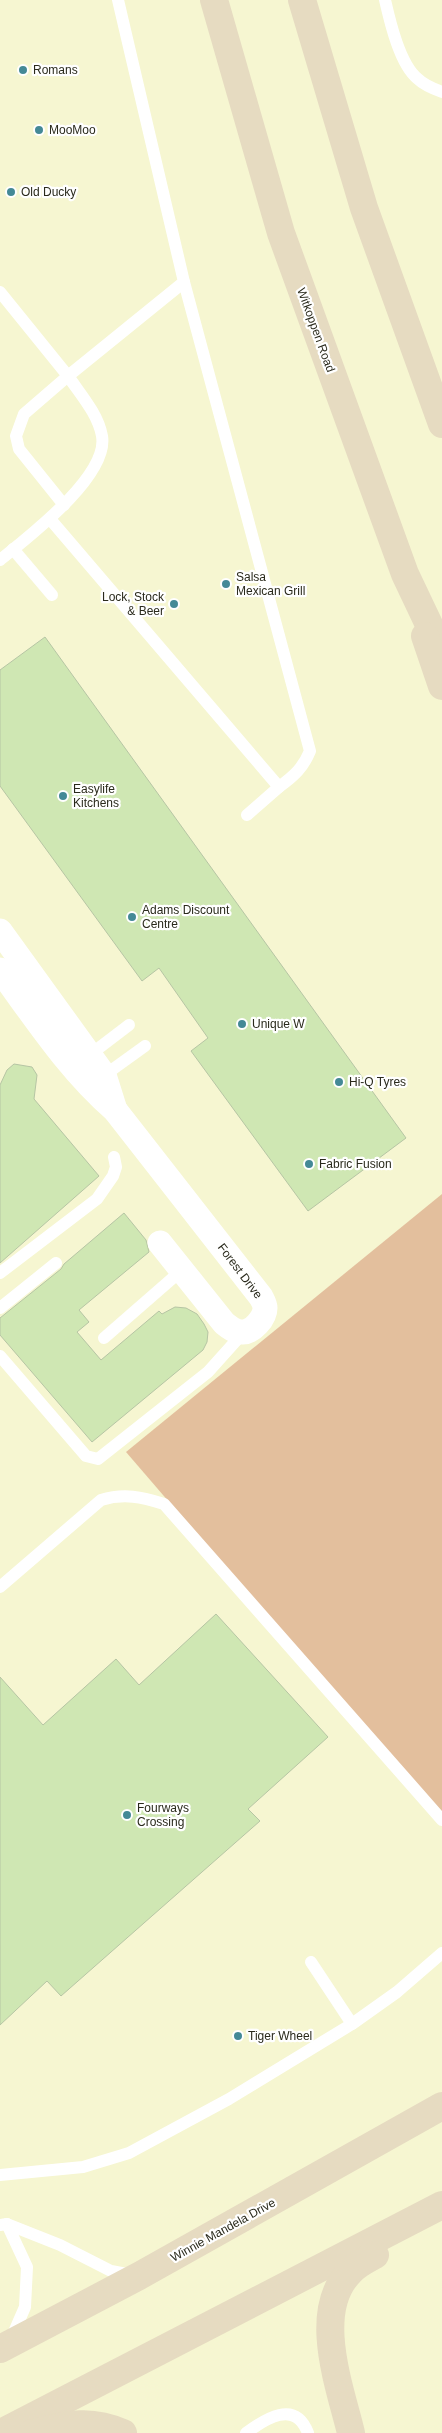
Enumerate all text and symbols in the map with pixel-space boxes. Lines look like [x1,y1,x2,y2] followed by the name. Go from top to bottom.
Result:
[33,63,78,77] place label: Romans
[17,64,29,76] marker: Romans
[49,123,96,137] place label: MooMoo
[33,124,45,136] marker: MooMoo
[21,185,76,199] place label: Old Ducky
[5,186,17,198] marker: Old Ducky
[294,286,338,374] street label: Witkoppen Road
[236,570,305,598] place label: Salsa Mexican Grill
[220,578,232,590] marker: Salsa Mexican Grill
[102,590,165,618] place label: Lock, Stock & Beer
[168,598,180,610] marker: Lock, Stock & Beer
[73,782,119,810] place label: Easylife Kitchens
[57,790,69,802] marker: Easylife Kitchens
[142,903,230,931] place label: Adams Discount Centre
[126,911,138,923] marker: Adams Discount Centre
[252,1017,305,1031] place label: Unique W
[236,1018,248,1030] marker: Unique W
[349,1075,406,1089] place label: Hi-Q Tyres
[333,1076,345,1088] marker: Hi-Q Tyres
[319,1157,392,1171] place label: Fabric Fusion
[303,1158,315,1170] marker: Fabric Fusion
[215,1241,265,1302] street label: Forest Drive
[137,1801,189,1829] place label: Fourways Crossing
[121,1809,133,1821] marker: Fourways Crossing
[248,2029,312,2043] place label: Tiger Wheel
[232,2030,244,2042] marker: Tiger Wheel
[168,2195,278,2265] street label: Winnie Mandela Drive

